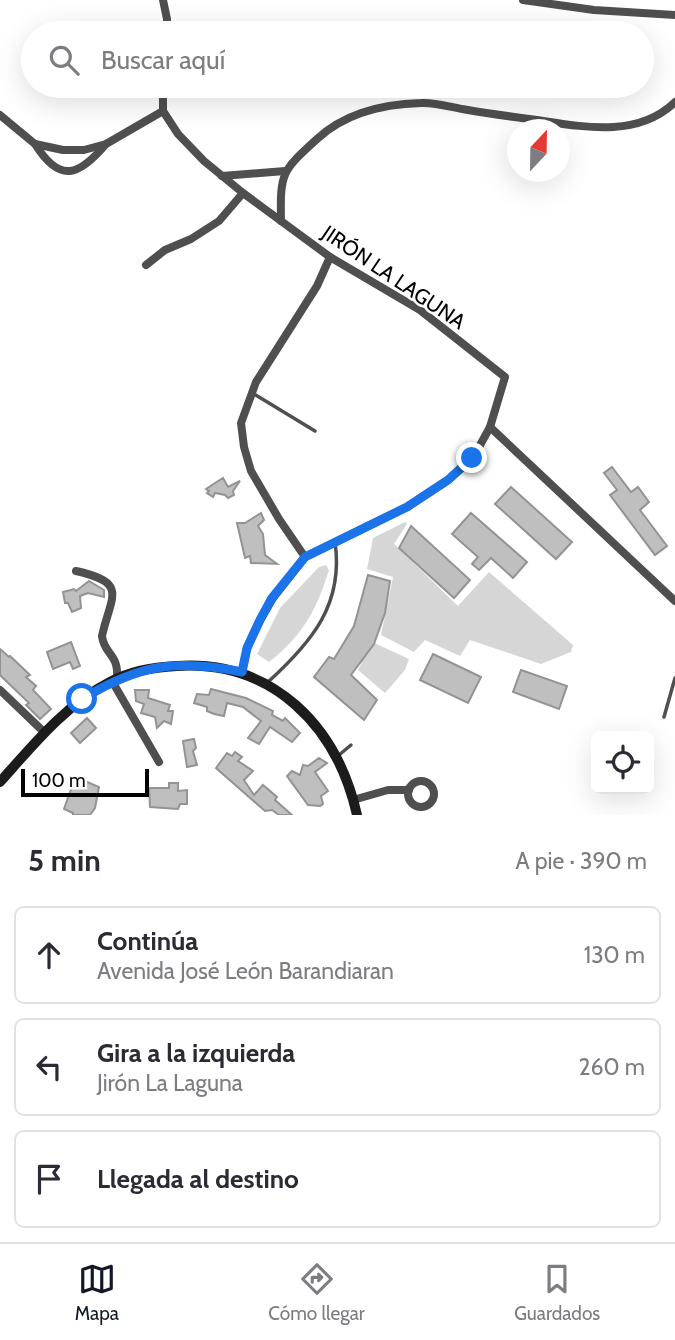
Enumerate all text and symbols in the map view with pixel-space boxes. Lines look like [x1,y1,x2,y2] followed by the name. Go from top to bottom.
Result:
[21,21,654,98] search box
[45,41,83,79] icon: search
[101,44,225,76] text: Buscar aquí
[507,119,570,182] north arrow
[317,219,470,334] street label: JIRÓN LA LAGUNA
[456,442,487,473] route end
[66,683,97,714] route start
[591,731,654,794] map controls
[591,731,654,794] button: locate
[21,766,149,798] scale bar
[32,769,86,792] text: 100 m
[28,842,101,879] text: 5 min
[515,847,647,875] text: A pie · 390 m
[97,925,198,957] text: Continúa
[30,936,68,974] icon: ahead
[584,941,645,969] text: 130 m
[97,957,394,985] text: Avenida José León Barandiaran
[97,1037,295,1069] text: Gira a la izquierda
[30,1048,68,1086] icon: left
[578,1053,645,1081] text: 260 m
[97,1069,243,1097] text: Jirón La Laguna
[30,1160,68,1198] icon: arrive
[97,1163,299,1195] text: Llegada al destino
[75,1260,119,1325] tab: Mapa
[268,1260,365,1325] tab: Cómo llegar
[514,1260,600,1325] tab: Guardados

